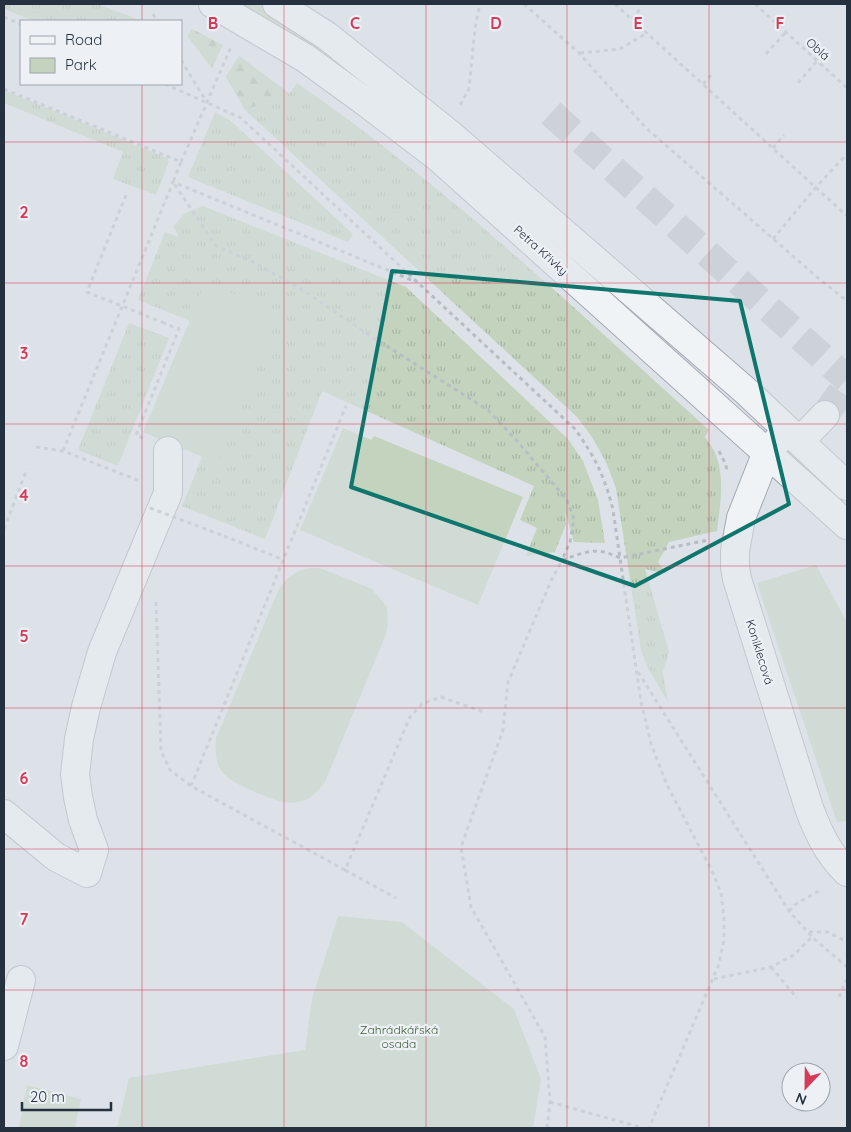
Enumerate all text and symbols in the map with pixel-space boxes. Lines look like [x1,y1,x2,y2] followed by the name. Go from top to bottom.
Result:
[208,13,218,33] text: B
[350,13,360,33] text: C
[490,13,502,33] text: D
[633,13,643,33] text: E
[776,13,785,33] text: F
[20,20,182,85] legend
[65,30,102,49] text: Road
[803,35,833,63] street label: Oblá
[65,55,97,74] text: Park
[19,202,29,222] text: 2
[511,222,571,278] street label: Petra Křivky
[20,343,28,363] text: 3
[19,485,29,505] text: 4
[743,618,777,686] street label: Koniklecová
[19,626,29,646] text: 5
[20,768,29,788] text: 6
[20,909,29,929] text: 7
[360,1022,438,1051] park label: Zahrádkářská osada
[20,1051,29,1071] text: 8
[781,1062,831,1112] north arrow
[22,1080,111,1112] scale bar
[30,1087,65,1106] text: 20 m
[793,1089,809,1109] text: N

